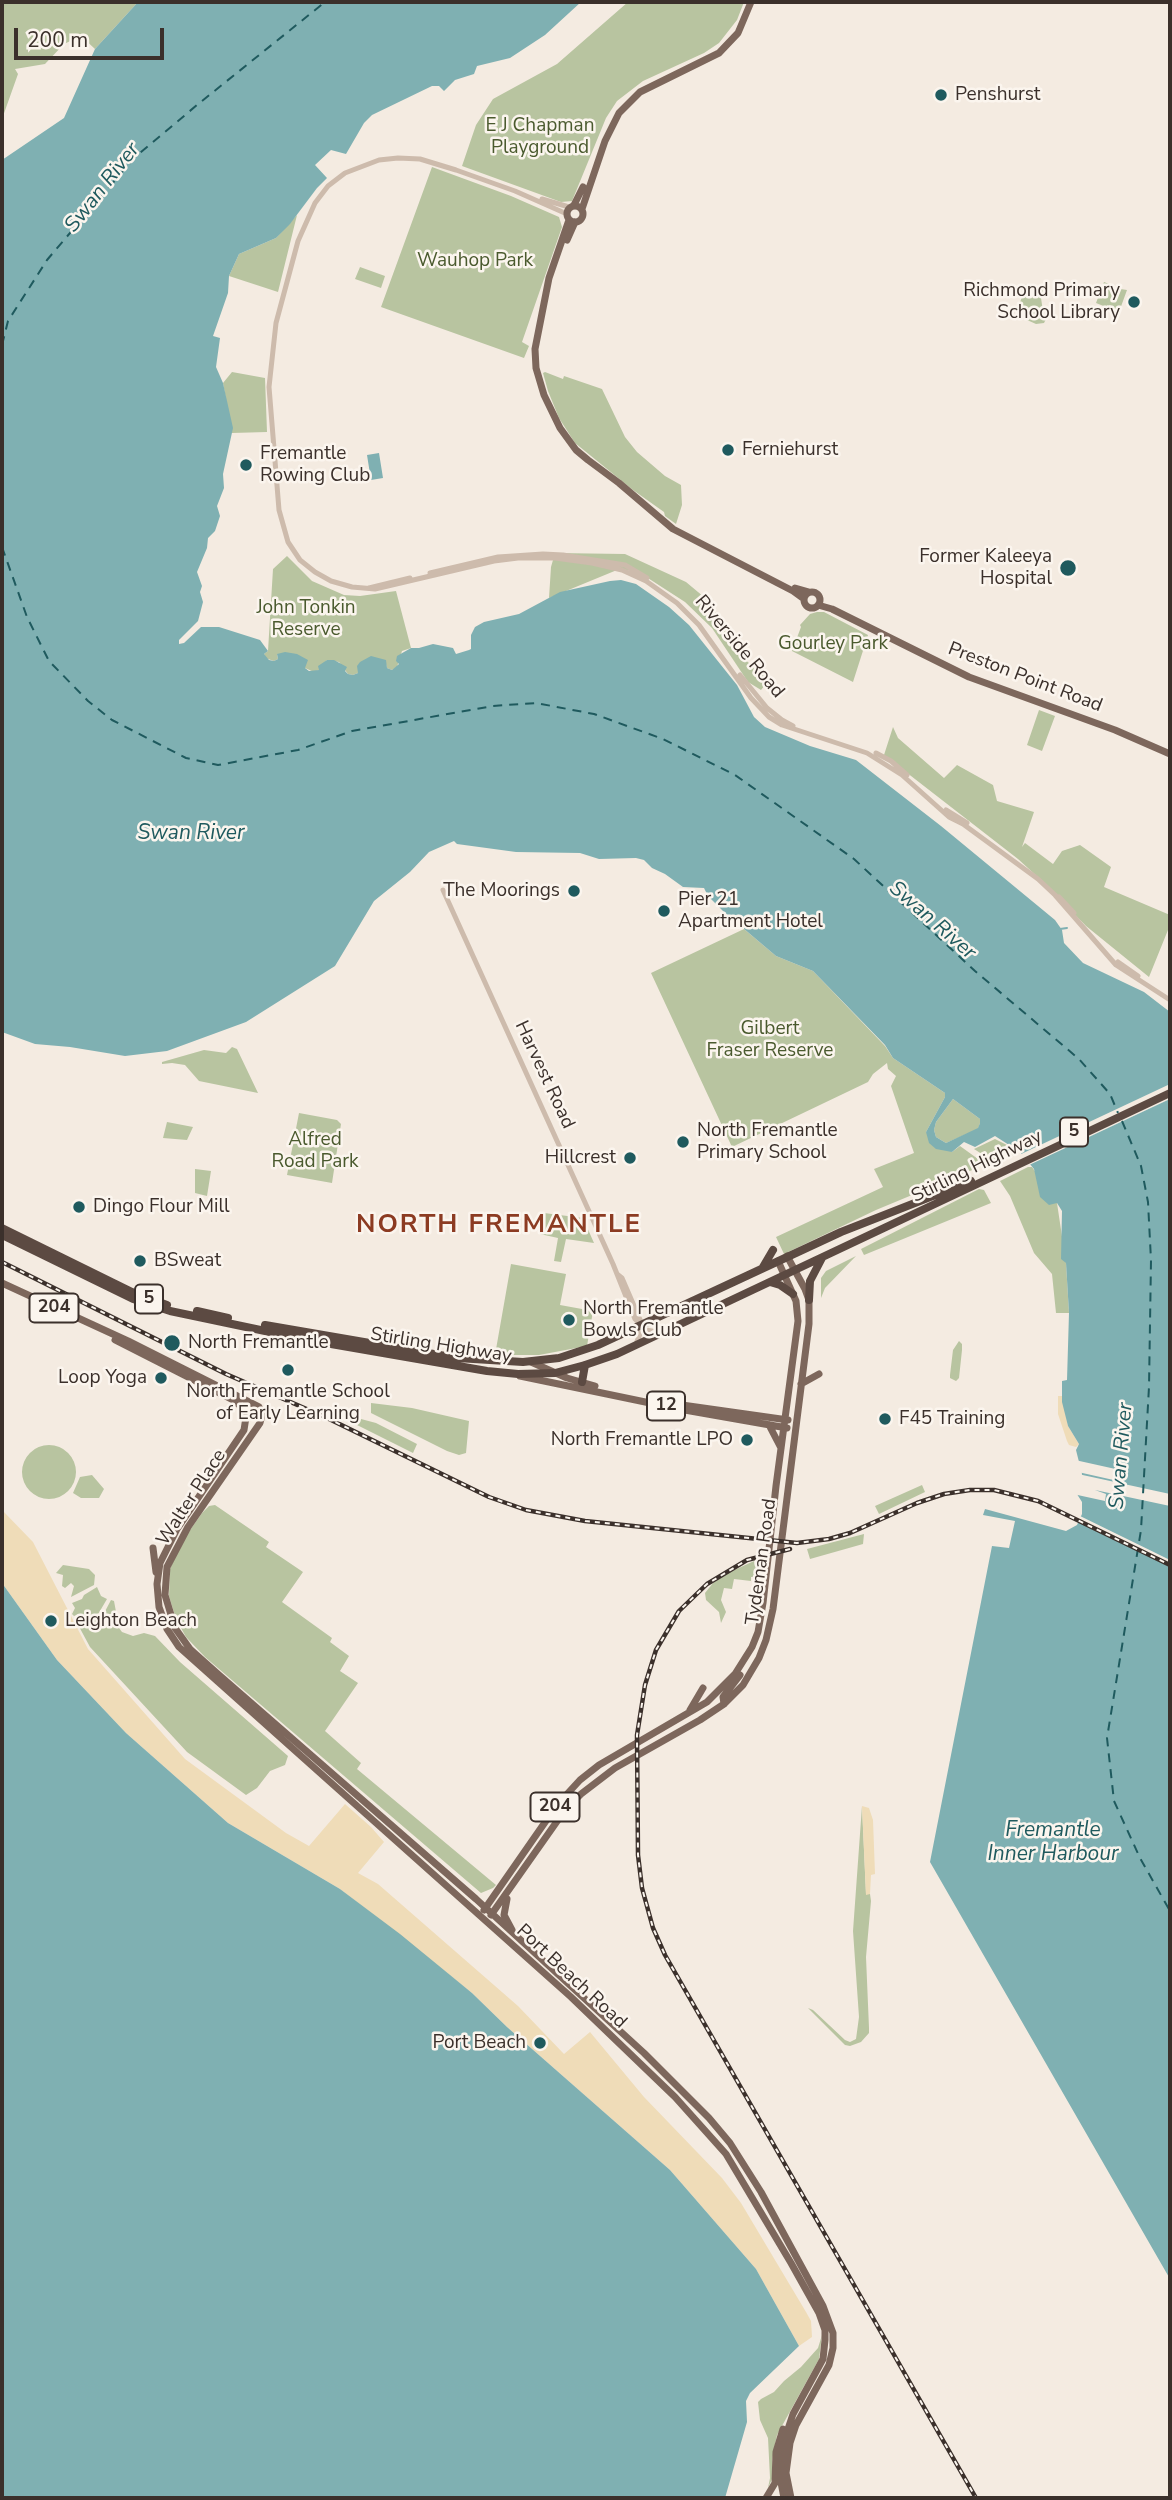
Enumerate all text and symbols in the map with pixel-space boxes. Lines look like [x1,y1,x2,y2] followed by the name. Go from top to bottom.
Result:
[18,14,168,58] scale bar
[27,26,88,54] text: 200 m
[955,84,1040,106] place label: Penshurst
[933,87,949,103] marker: Penshurst
[486,115,594,159] park label: E J Chapman Playground
[60,138,146,238] water label: Swan River
[417,250,533,272] park label: Wauhop Park
[963,280,1120,324] place label: Richmond Primary School Library
[1126,294,1142,310] marker: Richmond Primary School Library
[742,439,838,461] place label: Ferniehurst
[720,442,736,458] marker: Ferniehurst
[260,443,370,487] place label: Fremantle Rowing Club
[238,457,254,473] marker: Fremantle Rowing Club
[919,546,1052,590] place label: Former Kaleeya Hospital
[1058,558,1078,578] marker: Former Kaleeya Hospital
[689,591,789,703] street label: Riverside Road
[256,597,356,641] park label: John Tonkin Reserve
[778,633,888,655] park label: Gourley Park
[945,638,1105,718] street label: Preston Point Road
[138,821,244,847] water label: Swan River
[883,876,981,966] water label: Swan River
[443,880,560,902] place label: The Moorings
[566,883,582,899] marker: The Moorings
[678,889,823,933] place label: Pier 21 Apartment Hotel
[656,903,672,919] marker: Pier 21 Apartment Hotel
[509,1017,579,1133] street label: Harvest Road
[707,1018,833,1062] park label: Gilbert Fraser Reserve
[1060,1118,1088,1147] road number: 5
[697,1120,838,1164] place label: North Fremantle Primary School
[908,1126,1046,1208] street label: Stirling Highway
[271,1129,359,1173] park label: Alfred Road Park
[675,1134,691,1150] marker: North Fremantle Primary School
[545,1147,616,1169] place label: Hillcrest
[622,1150,638,1166] marker: Hillcrest
[93,1196,230,1218] place label: Dingo Flour Mill
[71,1199,87,1215] marker: Dingo Flour Mill
[358,1210,640,1242] district label: NORTH FREMANTLE
[154,1250,221,1272] place label: BSweat
[132,1253,148,1269] marker: BSweat
[135,1284,163,1314] road number: 5
[30,1294,78,1322] road number: 204
[583,1298,724,1342] place label: North Fremantle Bowls Club
[561,1312,577,1328] marker: North Fremantle Bowls Club
[369,1324,513,1368] street label: Stirling Highway
[188,1332,329,1354] place label: North Fremantle
[162,1333,182,1353] marker: North Fremantle
[280,1362,296,1378] marker: North Fremantle School of Early Learning
[58,1367,147,1389] place label: Loop Yoga
[153,1370,169,1386] marker: Loop Yoga
[186,1381,390,1425] place label: North Fremantle School of Early Learning
[647,1392,685,1420] road number: 12
[1105,1402,1139,1510] water label: Swan River
[899,1408,1005,1430] place label: F45 Training
[877,1411,893,1427] marker: F45 Training
[551,1429,733,1451] place label: North Fremantle LPO
[739,1432,755,1448] marker: North Fremantle LPO
[152,1446,232,1550] street label: Walter Place
[742,1497,782,1627] street label: Tydeman Road
[65,1610,197,1632] place label: Leighton Beach
[43,1613,59,1629] marker: Leighton Beach
[530,1793,580,1822] road number: 204
[987,1818,1119,1868] water label: Fremantle Inner Harbour
[511,1920,631,2034] street label: Port Beach Road
[432,2032,526,2054] place label: Port Beach
[532,2035,548,2051] marker: Port Beach

